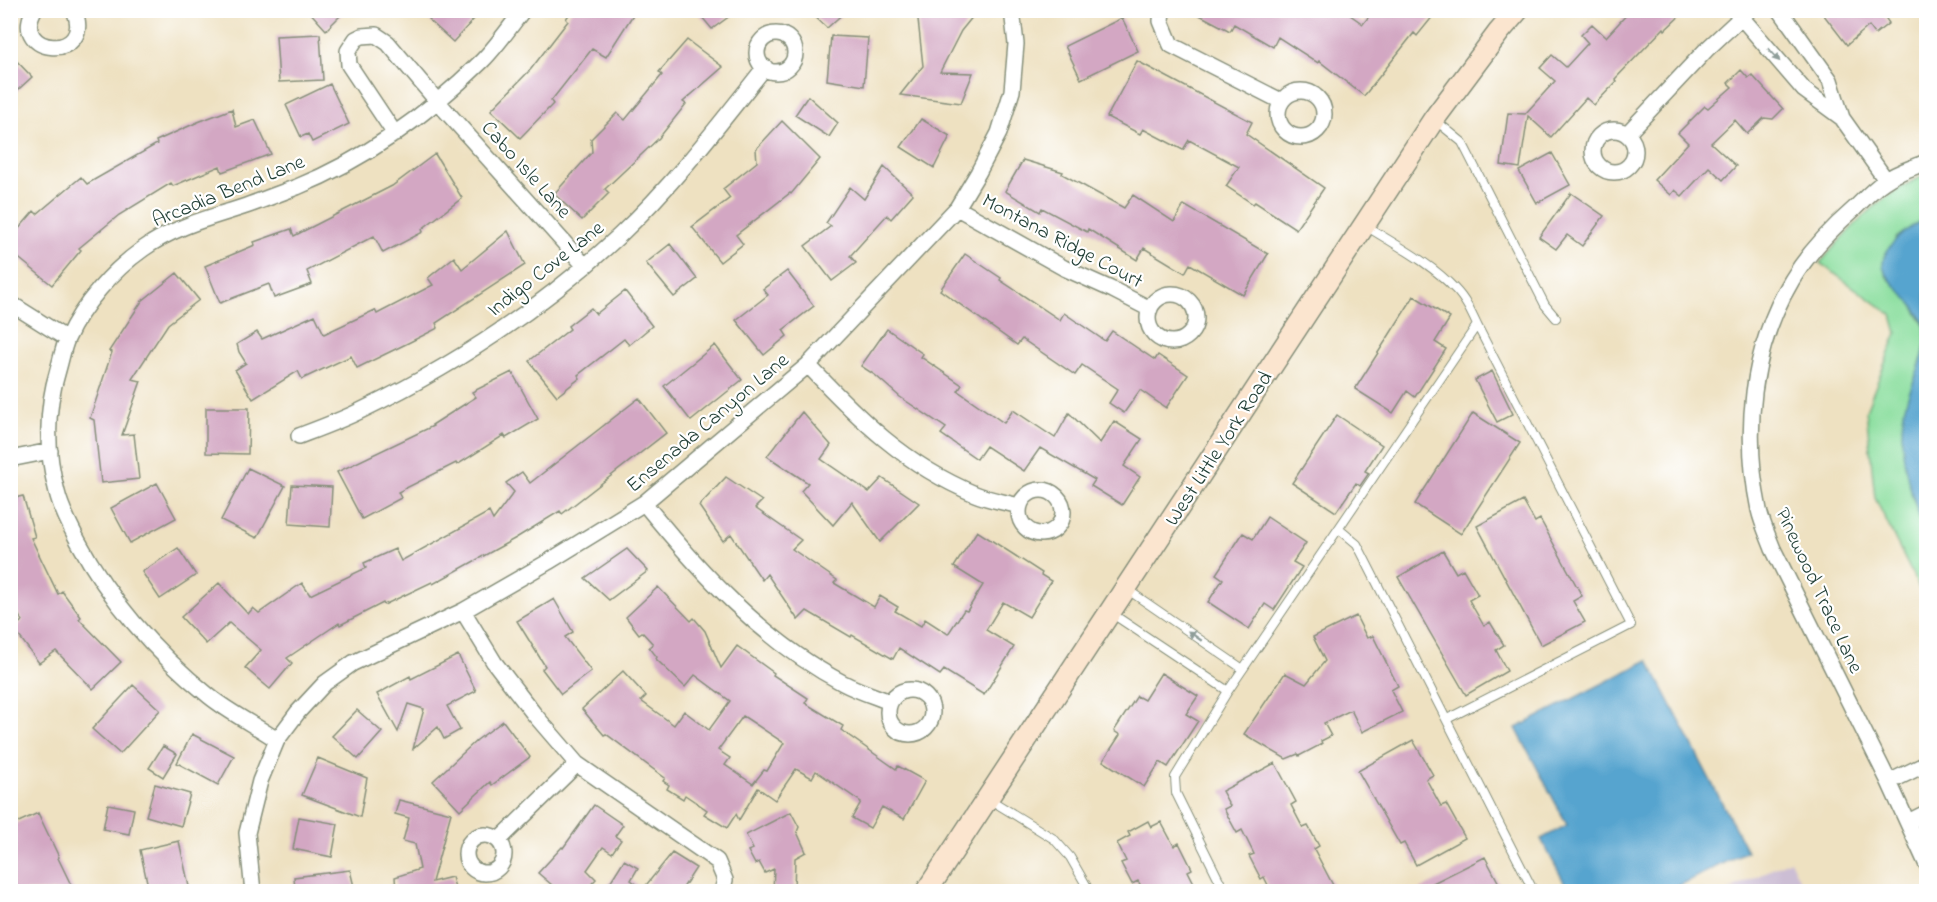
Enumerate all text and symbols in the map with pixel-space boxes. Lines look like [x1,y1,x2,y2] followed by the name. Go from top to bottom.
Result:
[1767,47,1780,63] one-way arrow
[473,115,578,226] street label: Cabo Isle Lane
[148,147,310,236] street label: Arcadia Bend Lane
[975,187,1148,299] street label: Montana Ridge Court
[481,214,613,326] street label: Indigo Cove Lane
[620,346,798,502] street label: Ensenada Canyon Lane
[1158,366,1281,532] street label: West Little York Road
[1767,503,1870,679] street label: Pinewood Trace Lane
[1187,630,1203,642] one-way arrow

